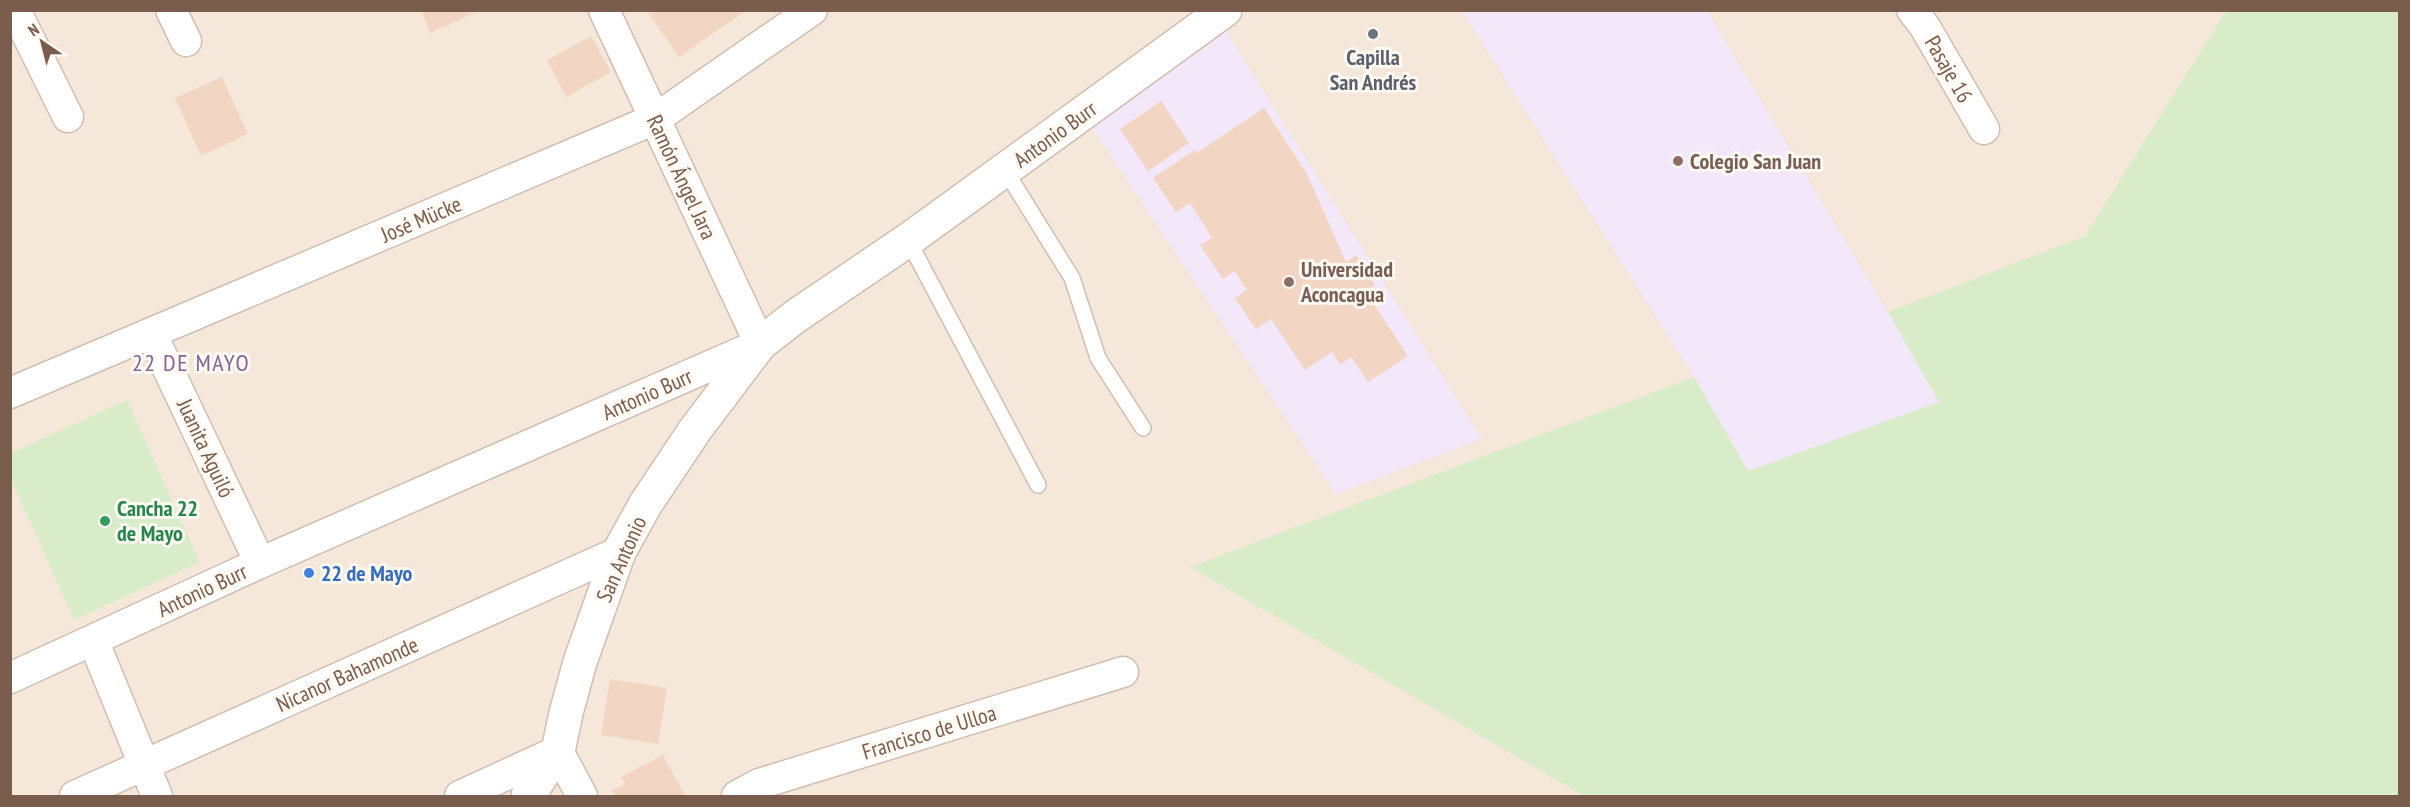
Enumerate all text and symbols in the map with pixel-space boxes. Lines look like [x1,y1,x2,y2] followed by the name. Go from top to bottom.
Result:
[12,12,72,72] north arrow
[24,19,43,40] text: N
[1366,27,1380,41] marker: Capilla San Andrés
[1919,31,1979,107] street label: Pasaje 16
[1330,43,1417,96] place label: Capilla San Andrés
[1008,94,1102,174] street label: Antonio Burr
[641,110,723,244] street label: Ramón Ángel Jara
[1690,147,1821,175] place label: Colegio San Juan
[1671,154,1685,168] marker: Colegio San Juan
[376,190,465,249] street label: José Mücke
[1300,255,1393,308] place label: Universidad Aconcagua
[1282,275,1296,289] marker: Universidad Aconcagua
[132,347,250,378] district label: 22 DE MAYO
[597,362,697,426] street label: Antonio Burr
[171,393,241,502] street label: Juanita Aguiló
[117,494,198,547] place label: Cancha 22 de Mayo
[590,512,652,606] street label: San Antonio
[98,514,112,528] marker: Cancha 22 de Mayo
[153,557,251,623] street label: Antonio Burr
[321,559,413,587] place label: 22 de Mayo
[302,566,316,580] marker: 22 de Mayo
[271,630,423,718] street label: Nicanor Bahamonde
[859,698,999,766] street label: Francisco de Ulloa

